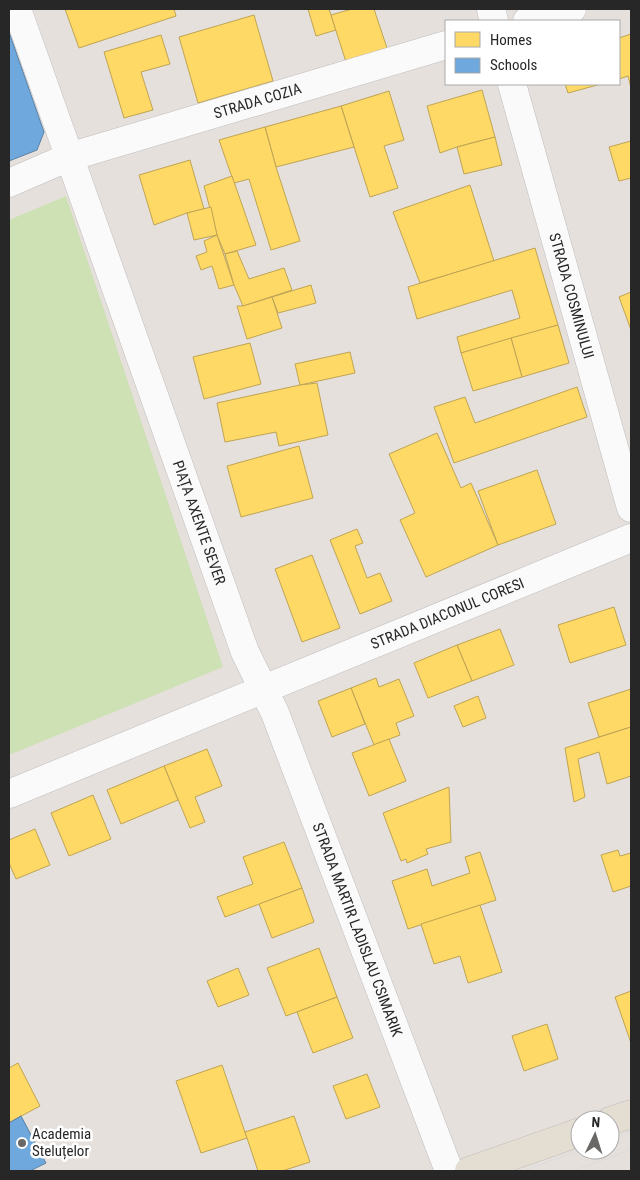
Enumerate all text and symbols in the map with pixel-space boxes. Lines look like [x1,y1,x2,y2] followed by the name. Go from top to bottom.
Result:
[445,20,620,85] legend
[490,31,532,49] text: Homes
[490,56,537,74] text: Schools
[212,79,304,123] street label: STRADA COZIA
[545,231,598,361] street label: STRADA COSMINULUI
[169,458,229,587] street label: PIAȚA AXENTE SEVER
[368,574,527,653] street label: STRADA DIACONUL CORESI
[309,820,406,1040] street label: STRADA MARTIR LADISLAU CSIMARIK
[570,1110,620,1160] north arrow
[591,1114,601,1130] text: N
[32,1125,91,1160] place label: Academia Steluțelor
[16,1137,28,1149] marker: Academia Steluțelor

